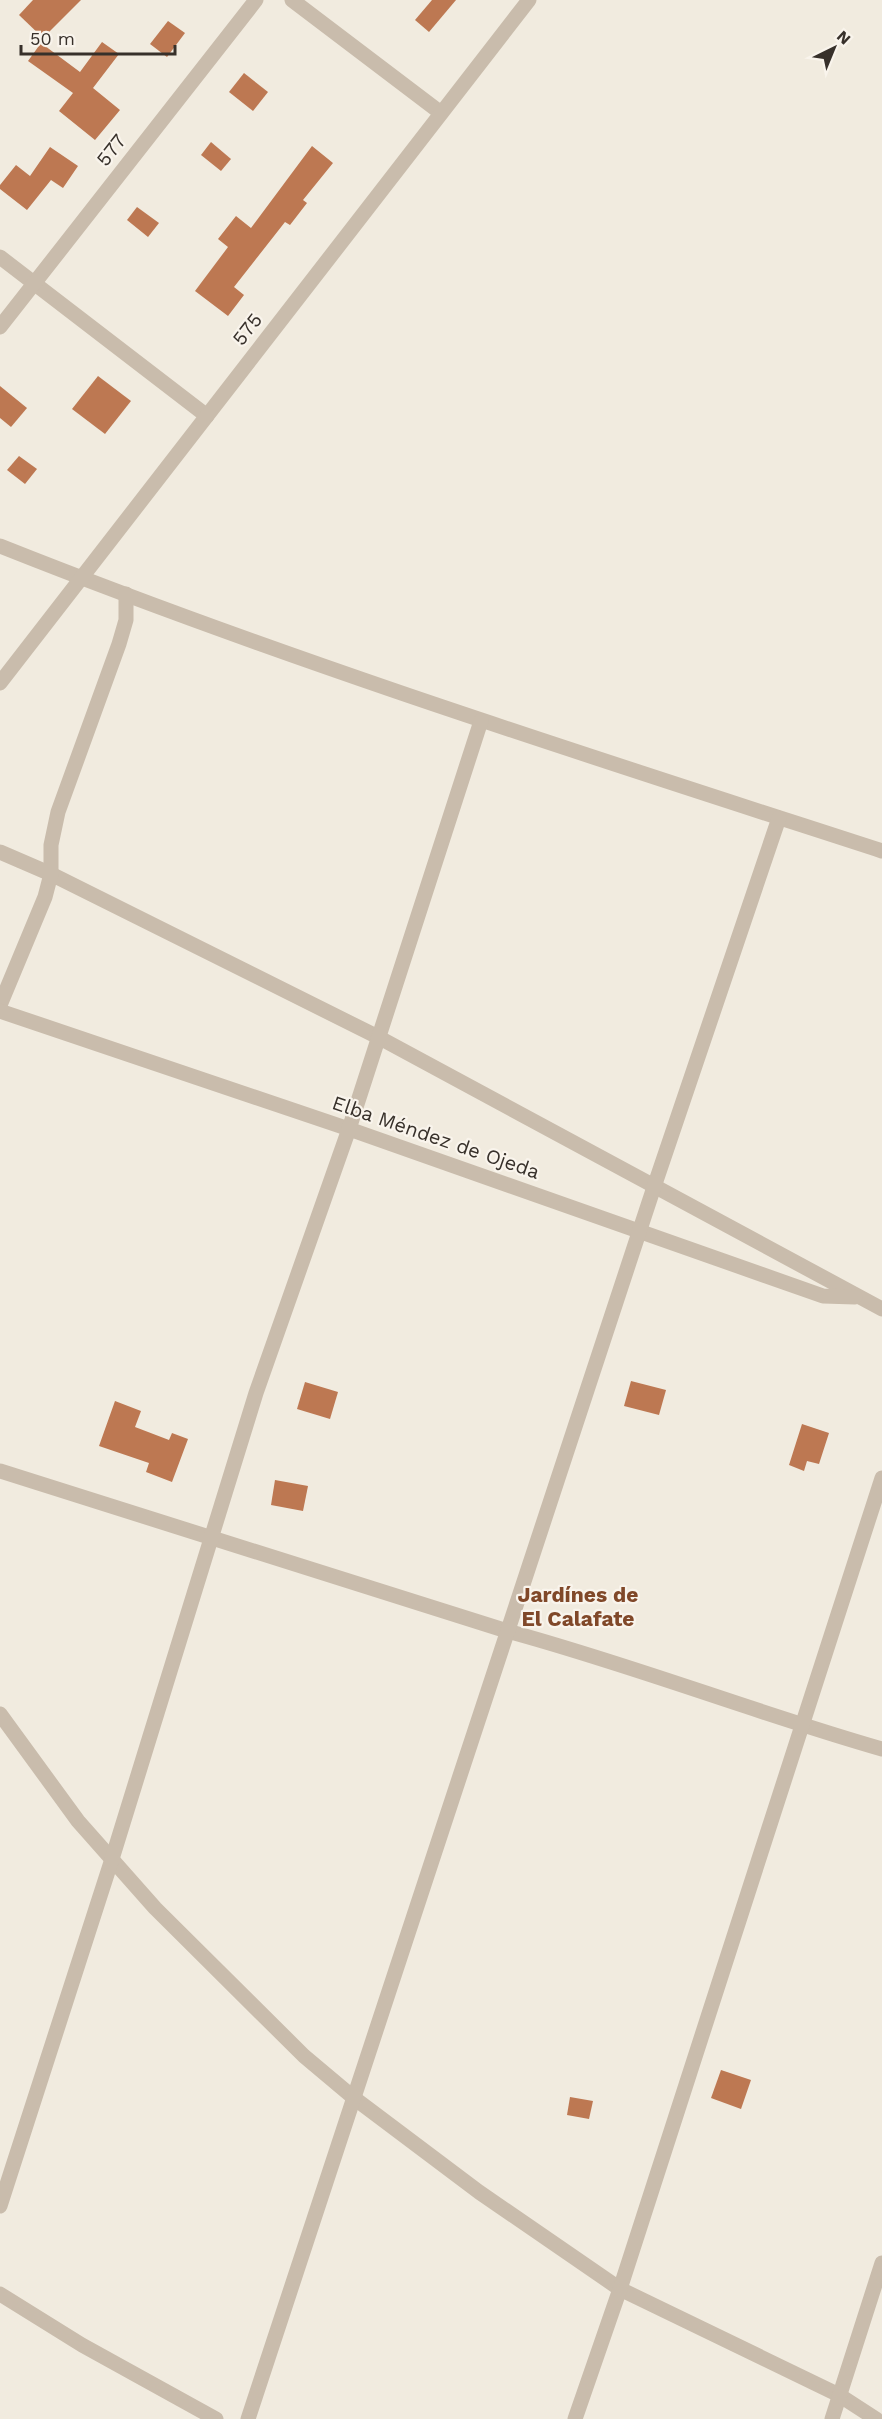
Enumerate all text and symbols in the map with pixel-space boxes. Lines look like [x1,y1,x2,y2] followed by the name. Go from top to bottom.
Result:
[21,18,176,56] scale bar
[804,18,864,78] north arrow
[833,26,855,48] text: N
[30,28,75,49] text: 50 m
[91,129,131,171] street label: 577
[227,308,267,350] street label: 575
[329,1090,543,1184] street label: Elba Méndez de Ojeda
[518,1582,638,1631] district label: Jardínes de El Calafate

